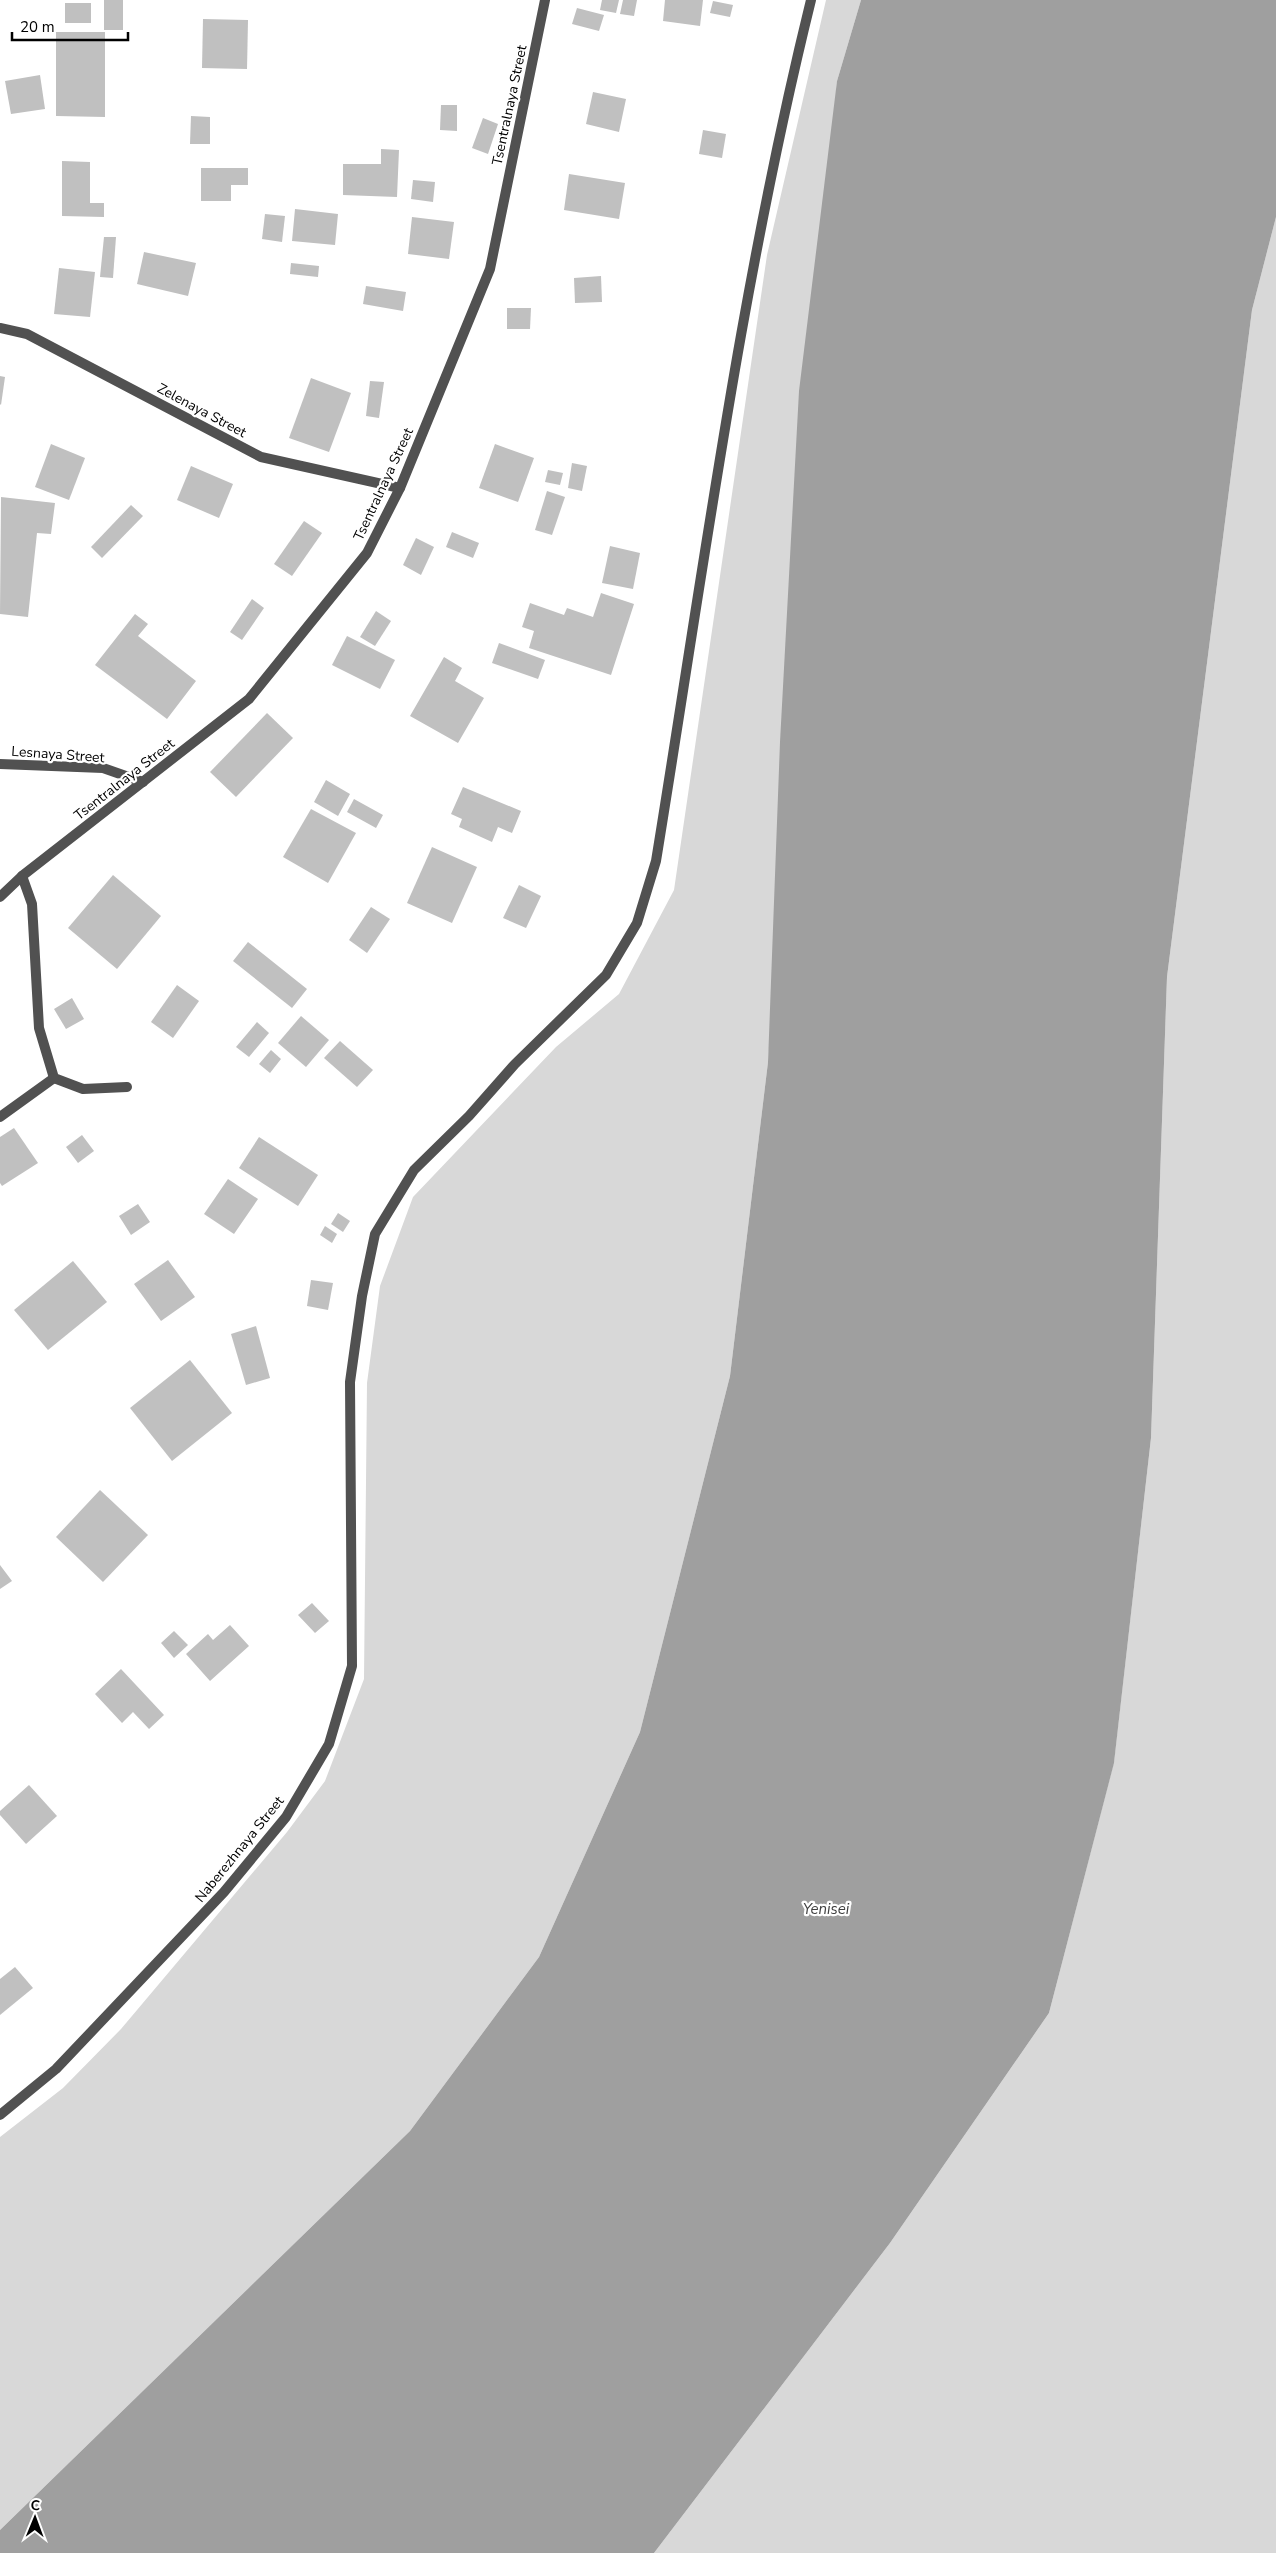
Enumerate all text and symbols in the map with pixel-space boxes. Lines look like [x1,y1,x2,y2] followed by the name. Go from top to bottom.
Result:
[12,10,129,42] scale bar
[20,17,55,37] text: 20 m
[487,43,532,167] street label: Tsentralnaya Street
[154,379,250,442] street label: Zelenaya Street
[349,425,418,544] street label: Tsentralnaya Street
[70,734,178,825] street label: Tsentralnaya Street
[11,742,105,767] street label: Lesnaya Street
[191,1792,288,1906] street label: Naberezhnaya Street
[803,1899,850,1919] water label: Yenisei
[10,2493,60,2543] north arrow
[30,2496,41,2515] text: С

